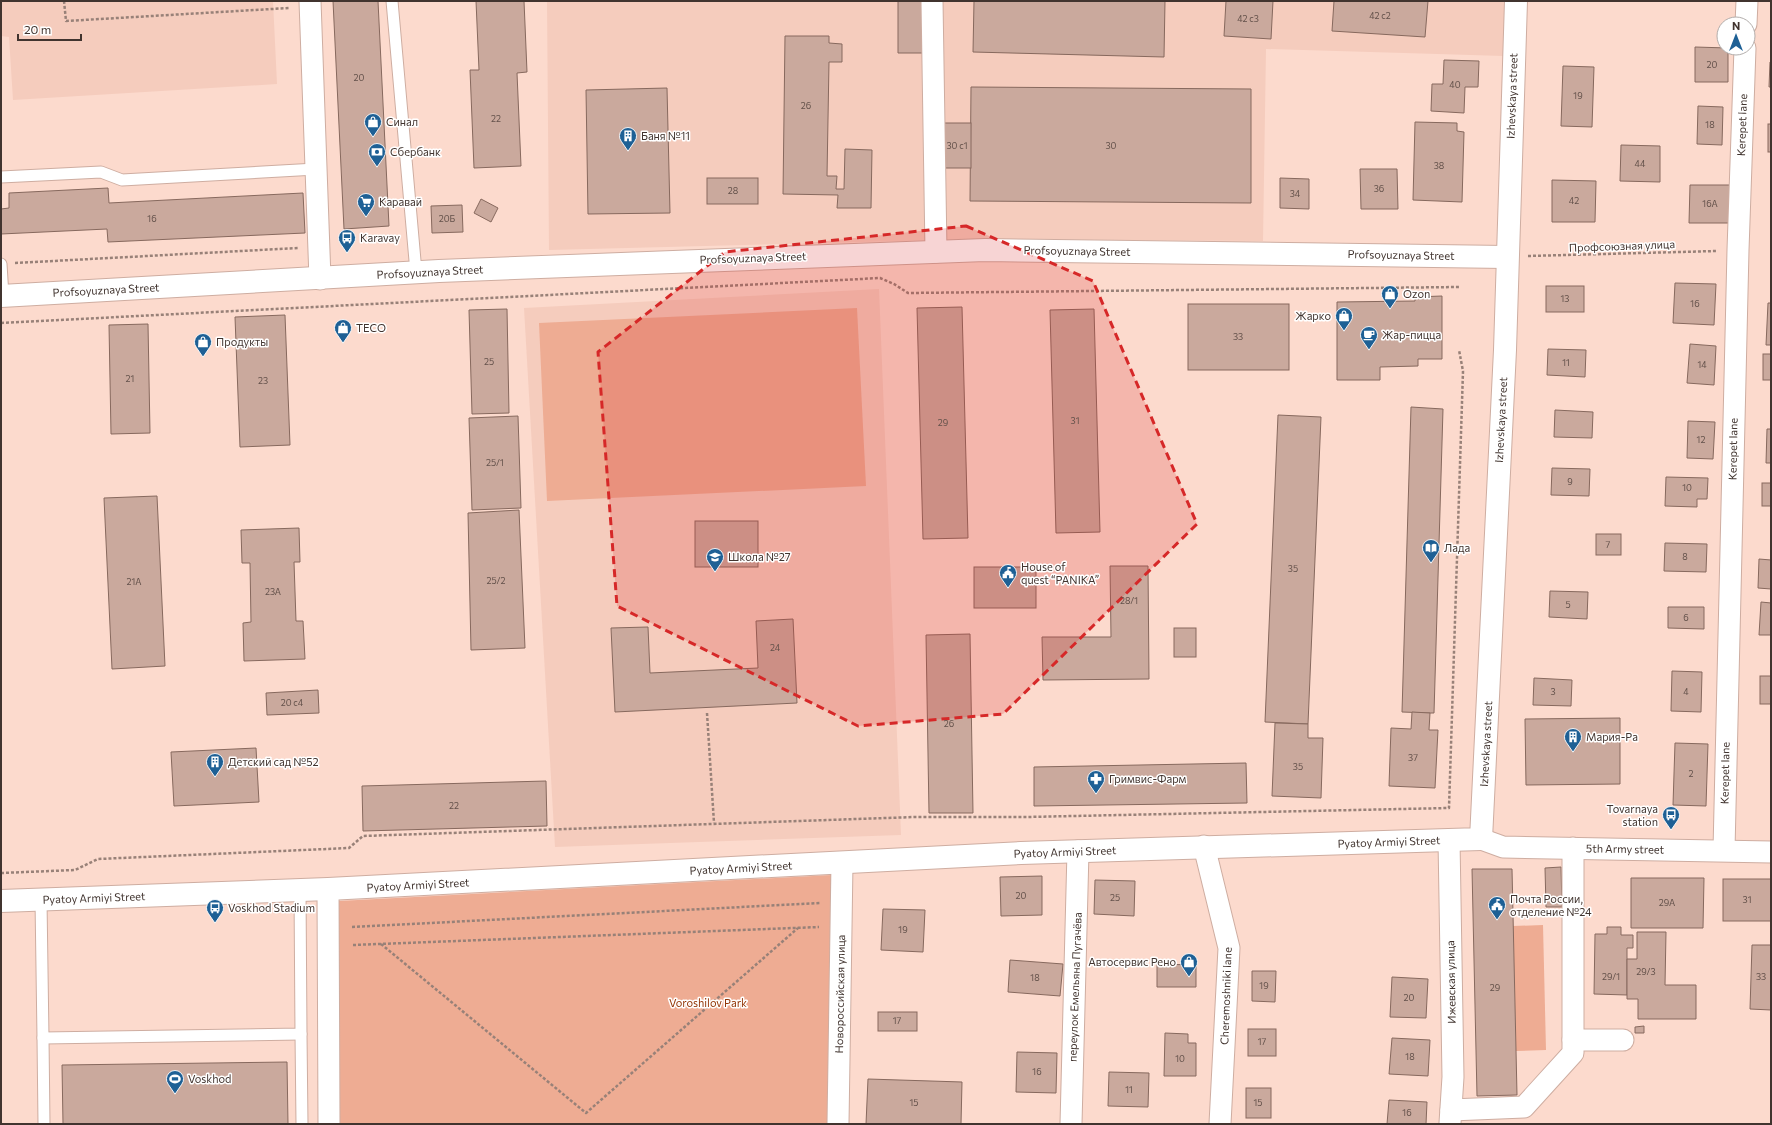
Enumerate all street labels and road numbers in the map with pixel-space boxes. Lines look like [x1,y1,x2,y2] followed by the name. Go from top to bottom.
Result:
[1504,52,1520,139] street label: Izhevskaya street
[1734,93,1749,156] street label: Kerepet lane
[1569,237,1675,254] street label: Профсоюзная улица
[1023,243,1131,258] street label: Profsoyuznaya Street
[1347,247,1455,262] street label: Profsoyuznaya Street
[699,249,807,266] street label: Profsoyuznaya Street
[376,262,484,281] street label: Profsoyuznaya Street
[52,280,160,299] street label: Profsoyuznaya Street
[1492,376,1509,463] street label: Izhevskaya street
[1725,418,1740,480] street label: Kerepet lane
[1477,700,1494,787] street label: Izhevskaya street
[1717,742,1732,804] street label: Kerepet lane
[1337,833,1441,850] street label: Pyatoy Armiyi Street
[1586,841,1665,856] street label: 5th Army street
[1013,843,1117,860] street label: Pyatoy Armiyi Street
[689,858,793,877] street label: Pyatoy Armiyi Street
[366,875,470,894] street label: Pyatoy Armiyi Street
[42,889,146,906] street label: Pyatoy Armiyi Street
[1065,912,1084,1062] street label: переулок Емельяна Пугачёва
[832,935,847,1053] street label: Новороссийская улица
[1443,940,1458,1024] street label: Ижевская улица
[1217,947,1234,1045] street label: Cheremoshniki lane

